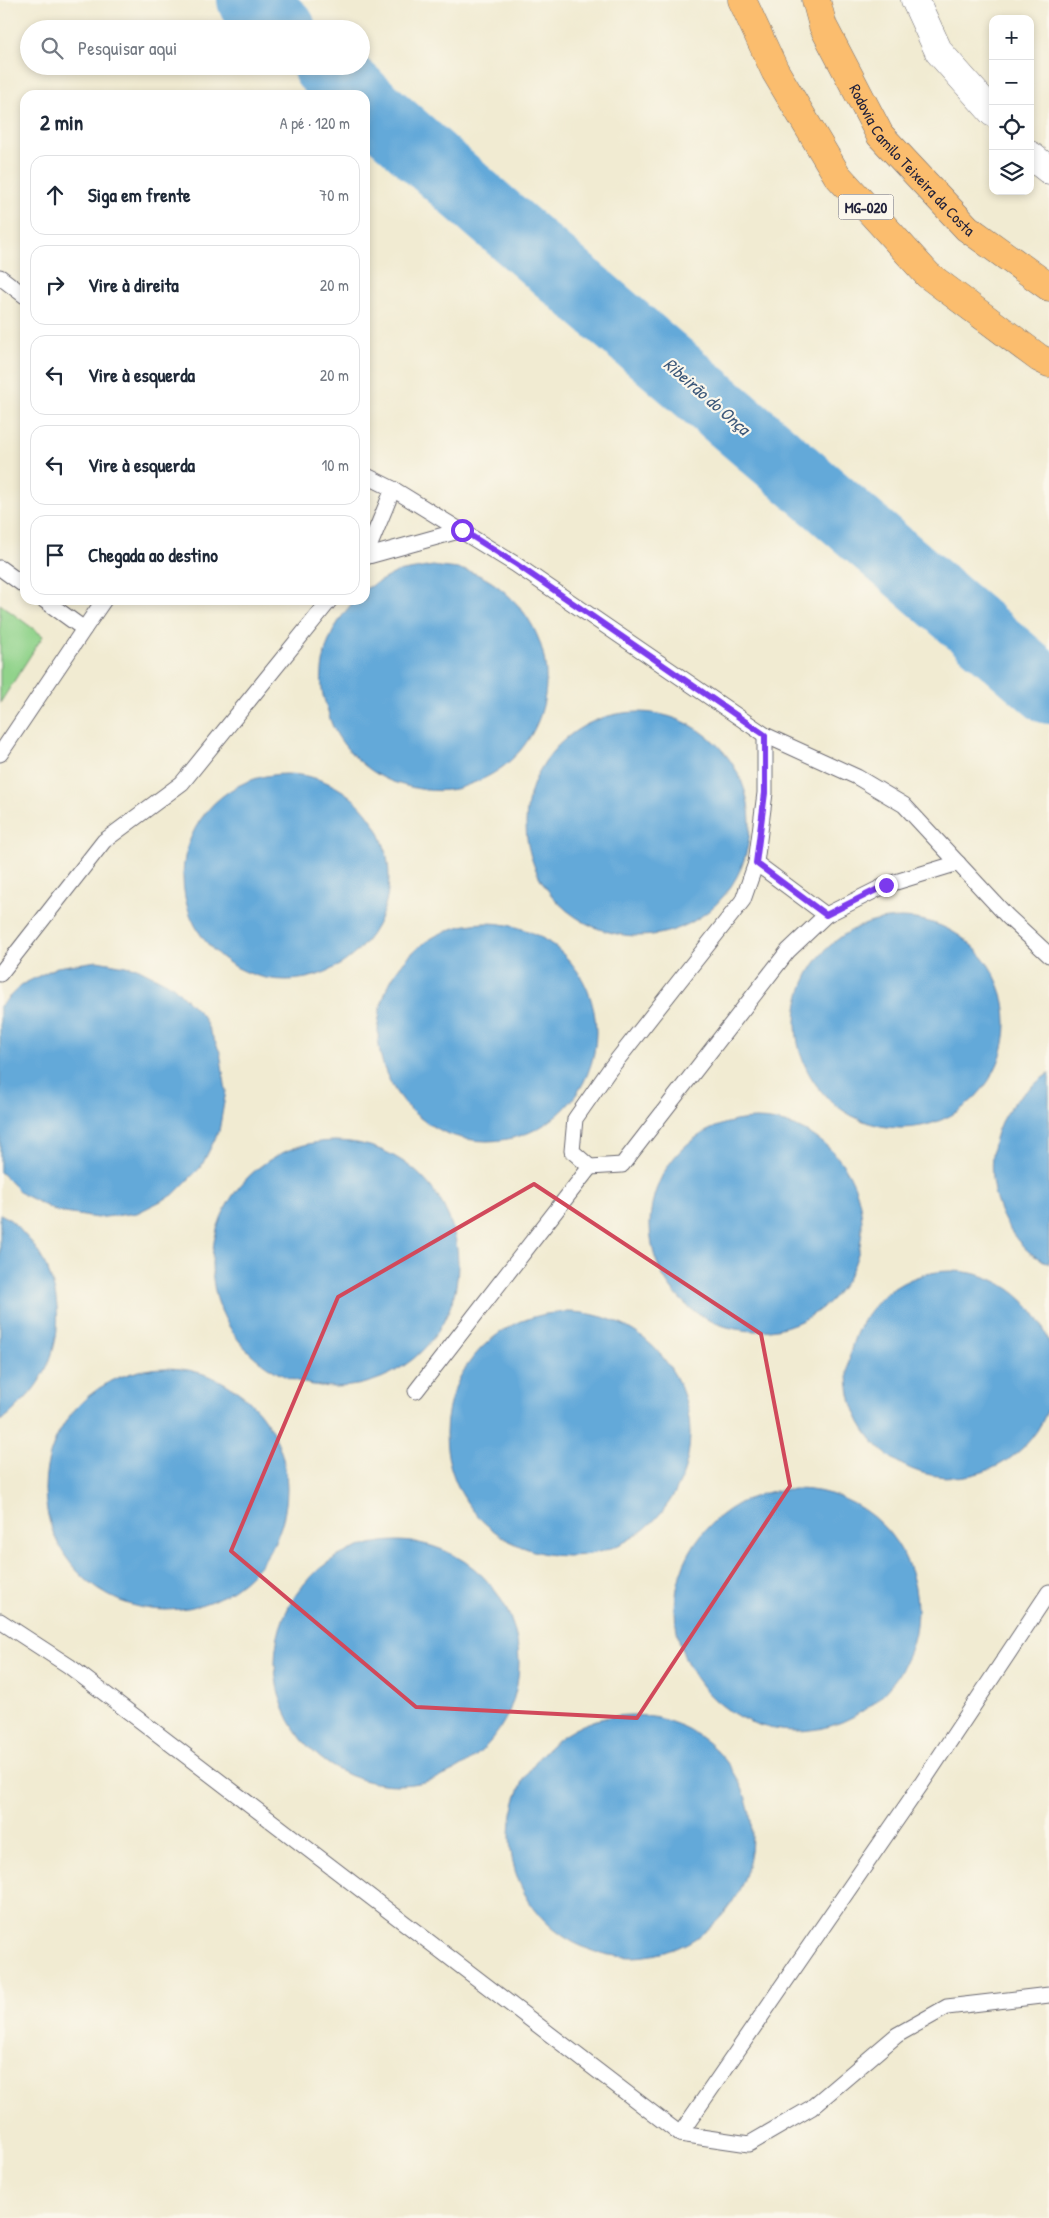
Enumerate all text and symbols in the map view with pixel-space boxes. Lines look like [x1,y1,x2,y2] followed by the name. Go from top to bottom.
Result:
[989,15,1034,195] map controls
[989,15,1034,60] button: +
[20,20,370,75] search box
[38,34,66,62] icon: search
[78,35,177,61] text: Pesquisar aqui
[989,60,1034,105] button: −
[844,80,979,241] street label: Rodovia Camilo Teixeira da Costa
[989,105,1034,150] button: locate
[40,108,83,137] text: 2 min
[280,112,350,134] text: A pé · 120 m
[989,150,1034,195] button: layers
[41,181,69,209] icon: ahead
[88,182,191,208] text: Siga em frente
[319,184,349,206] text: 70 m
[838,194,894,220] road number: MG-020
[41,271,69,299] icon: right
[88,272,179,298] text: Vire à direita
[320,274,349,296] text: 20 m
[658,352,757,442] water label: Ribeirão do Onça
[41,361,69,389] icon: left
[88,362,195,388] text: Vire à esquerda
[320,364,349,386] text: 20 m
[41,451,69,479] icon: left
[88,452,195,478] text: Vire à esquerda
[321,454,349,476] text: 10 m
[451,519,474,542] route start
[41,541,69,569] icon: arrive
[88,542,218,568] text: Chegada ao destino
[875,874,898,897] route end

